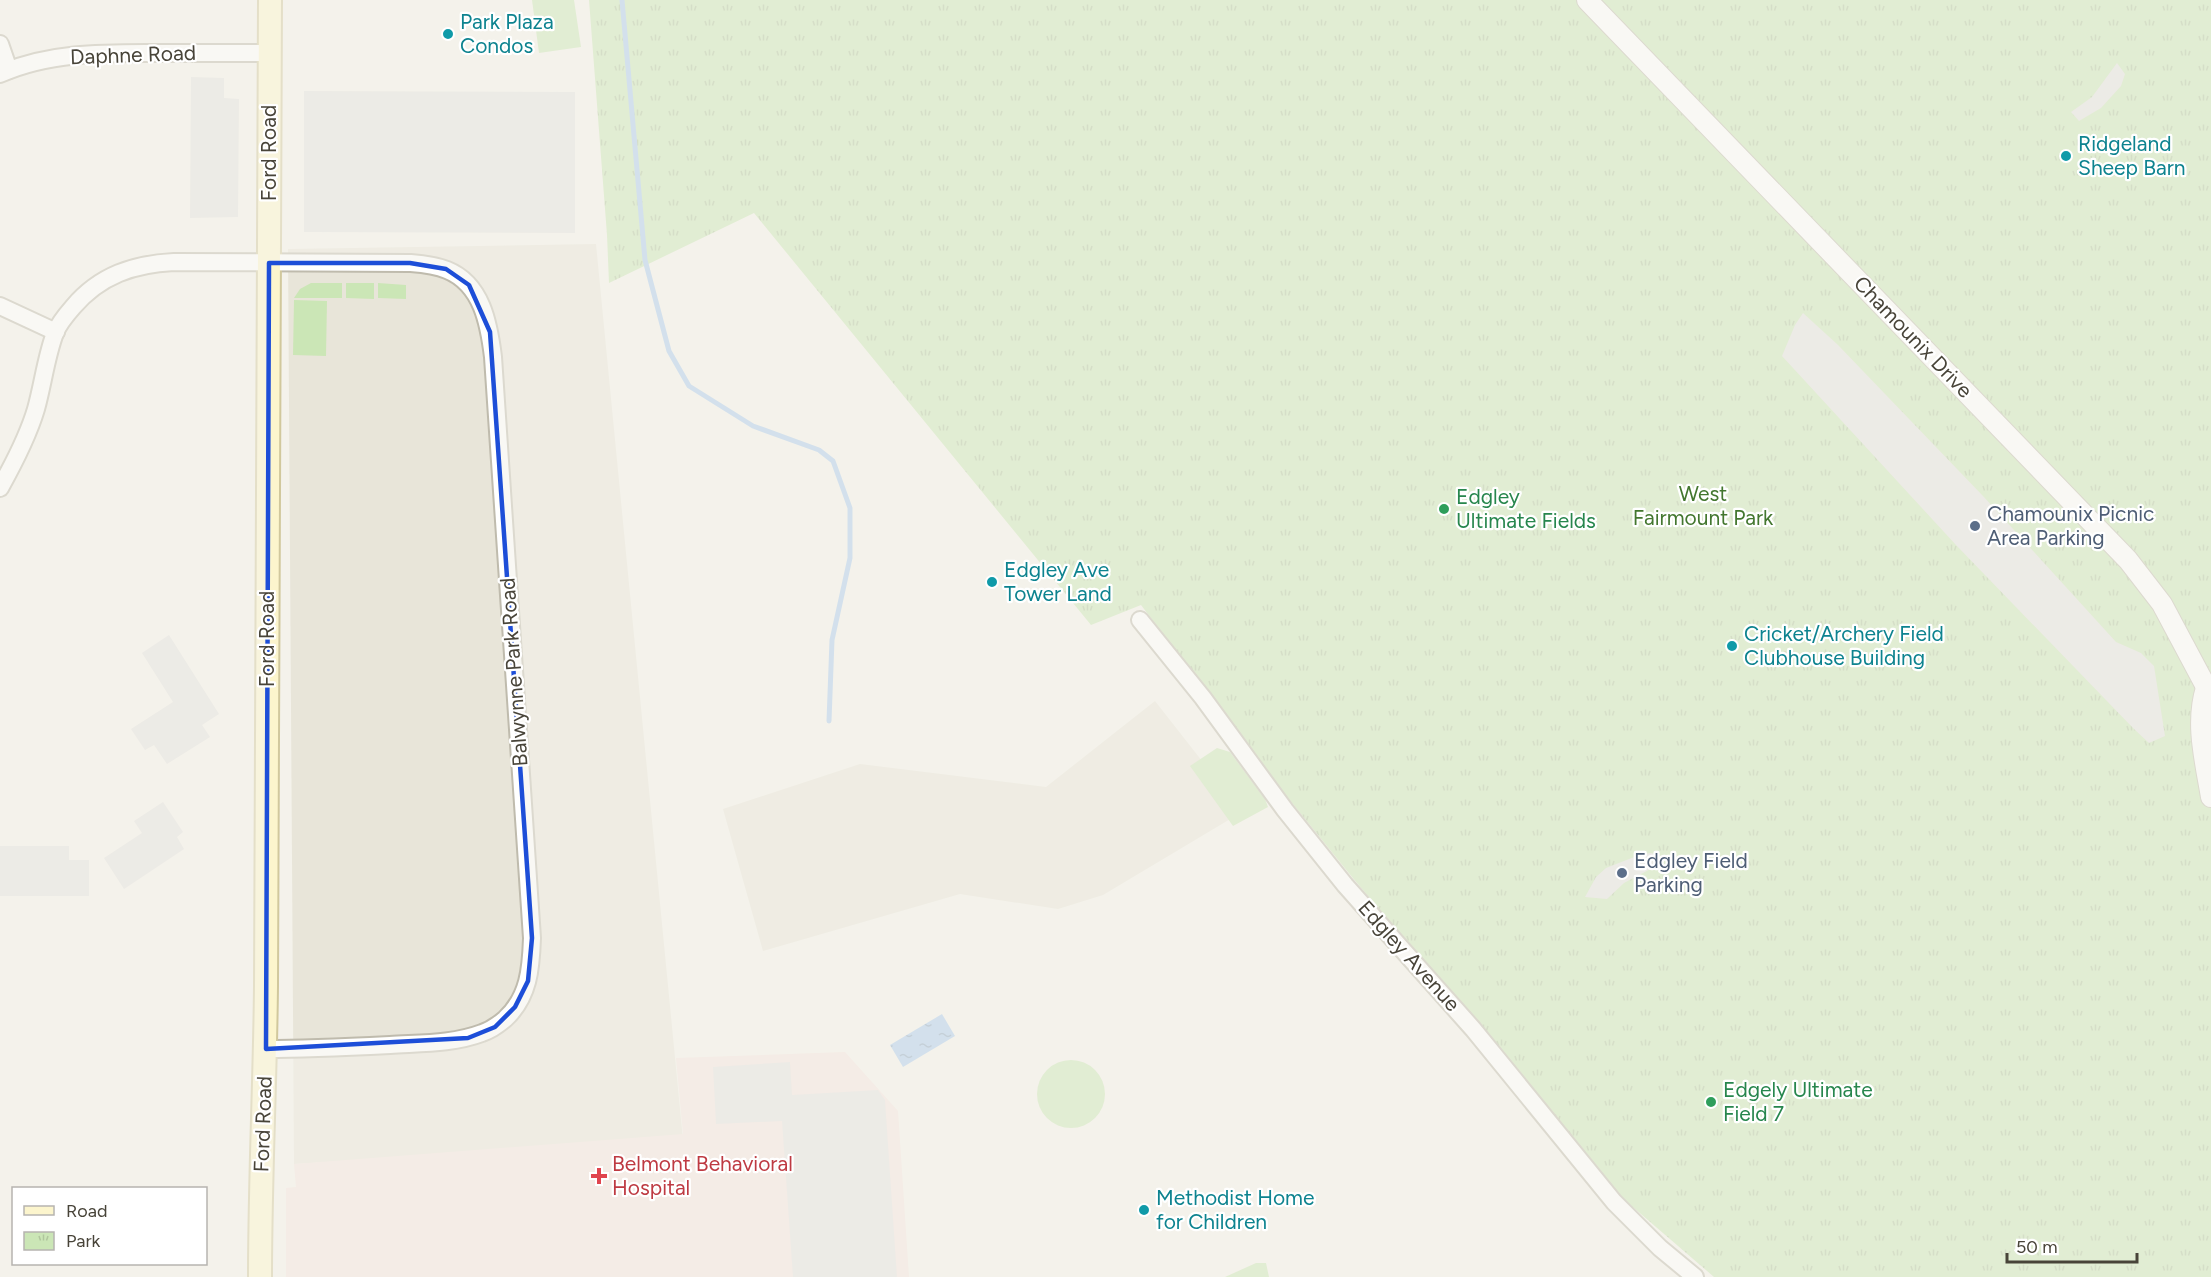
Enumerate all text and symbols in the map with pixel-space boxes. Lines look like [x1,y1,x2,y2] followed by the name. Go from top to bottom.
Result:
[460,9,554,58] place label: Park Plaza Condos
[441,27,455,41] marker: Park Plaza Condos
[70,40,196,69] street label: Daphne Road
[256,105,281,201] street label: Ford Road
[2078,131,2186,180] place label: Ridgeland Sheep Barn
[2059,149,2073,163] marker: Ridgeland Sheep Barn
[1849,271,1978,403] street label: Chamounix Drive
[1633,481,1774,530] park label: West Fairmount Park
[1456,484,1596,533] place label: Edgley Ultimate Fields
[1987,501,2154,550] place label: Chamounix Picnic Area Parking
[1437,502,1451,516] marker: Edgley Ultimate Fields
[1968,519,1982,533] marker: Chamounix Picnic Area Parking
[1004,557,1112,606] place label: Edgley Ave Tower Land
[985,575,999,589] marker: Edgley Ave Tower Land
[494,577,533,767] street label: Balwynne Park Road
[254,591,279,687] street label: Ford Road
[1744,621,1944,670] place label: Cricket/Archery Field Clubhouse Building
[1725,639,1739,653] marker: Cricket/Archery Field Clubhouse Building
[1634,848,1748,897] place label: Edgley Field Parking
[1615,866,1629,880] marker: Edgley Field Parking
[1353,895,1466,1016] street label: Edgley Avenue
[248,1075,277,1173] street label: Ford Road
[1723,1077,1873,1126] place label: Edgely Ultimate Field 7
[1704,1095,1718,1109] marker: Edgely Ultimate Field 7
[612,1151,793,1200] place label: Belmont Behavioral Hospital
[590,1167,608,1185] marker: Belmont Behavioral Hospital
[1156,1185,1314,1234] place label: Methodist Home for Children
[12,1187,207,1265] legend
[66,1200,107,1222] text: Road
[1137,1203,1151,1217] marker: Methodist Home for Children
[2007,1226,2138,1264] scale bar
[66,1230,101,1252] text: Park
[2016,1236,2058,1258] text: 50 m

